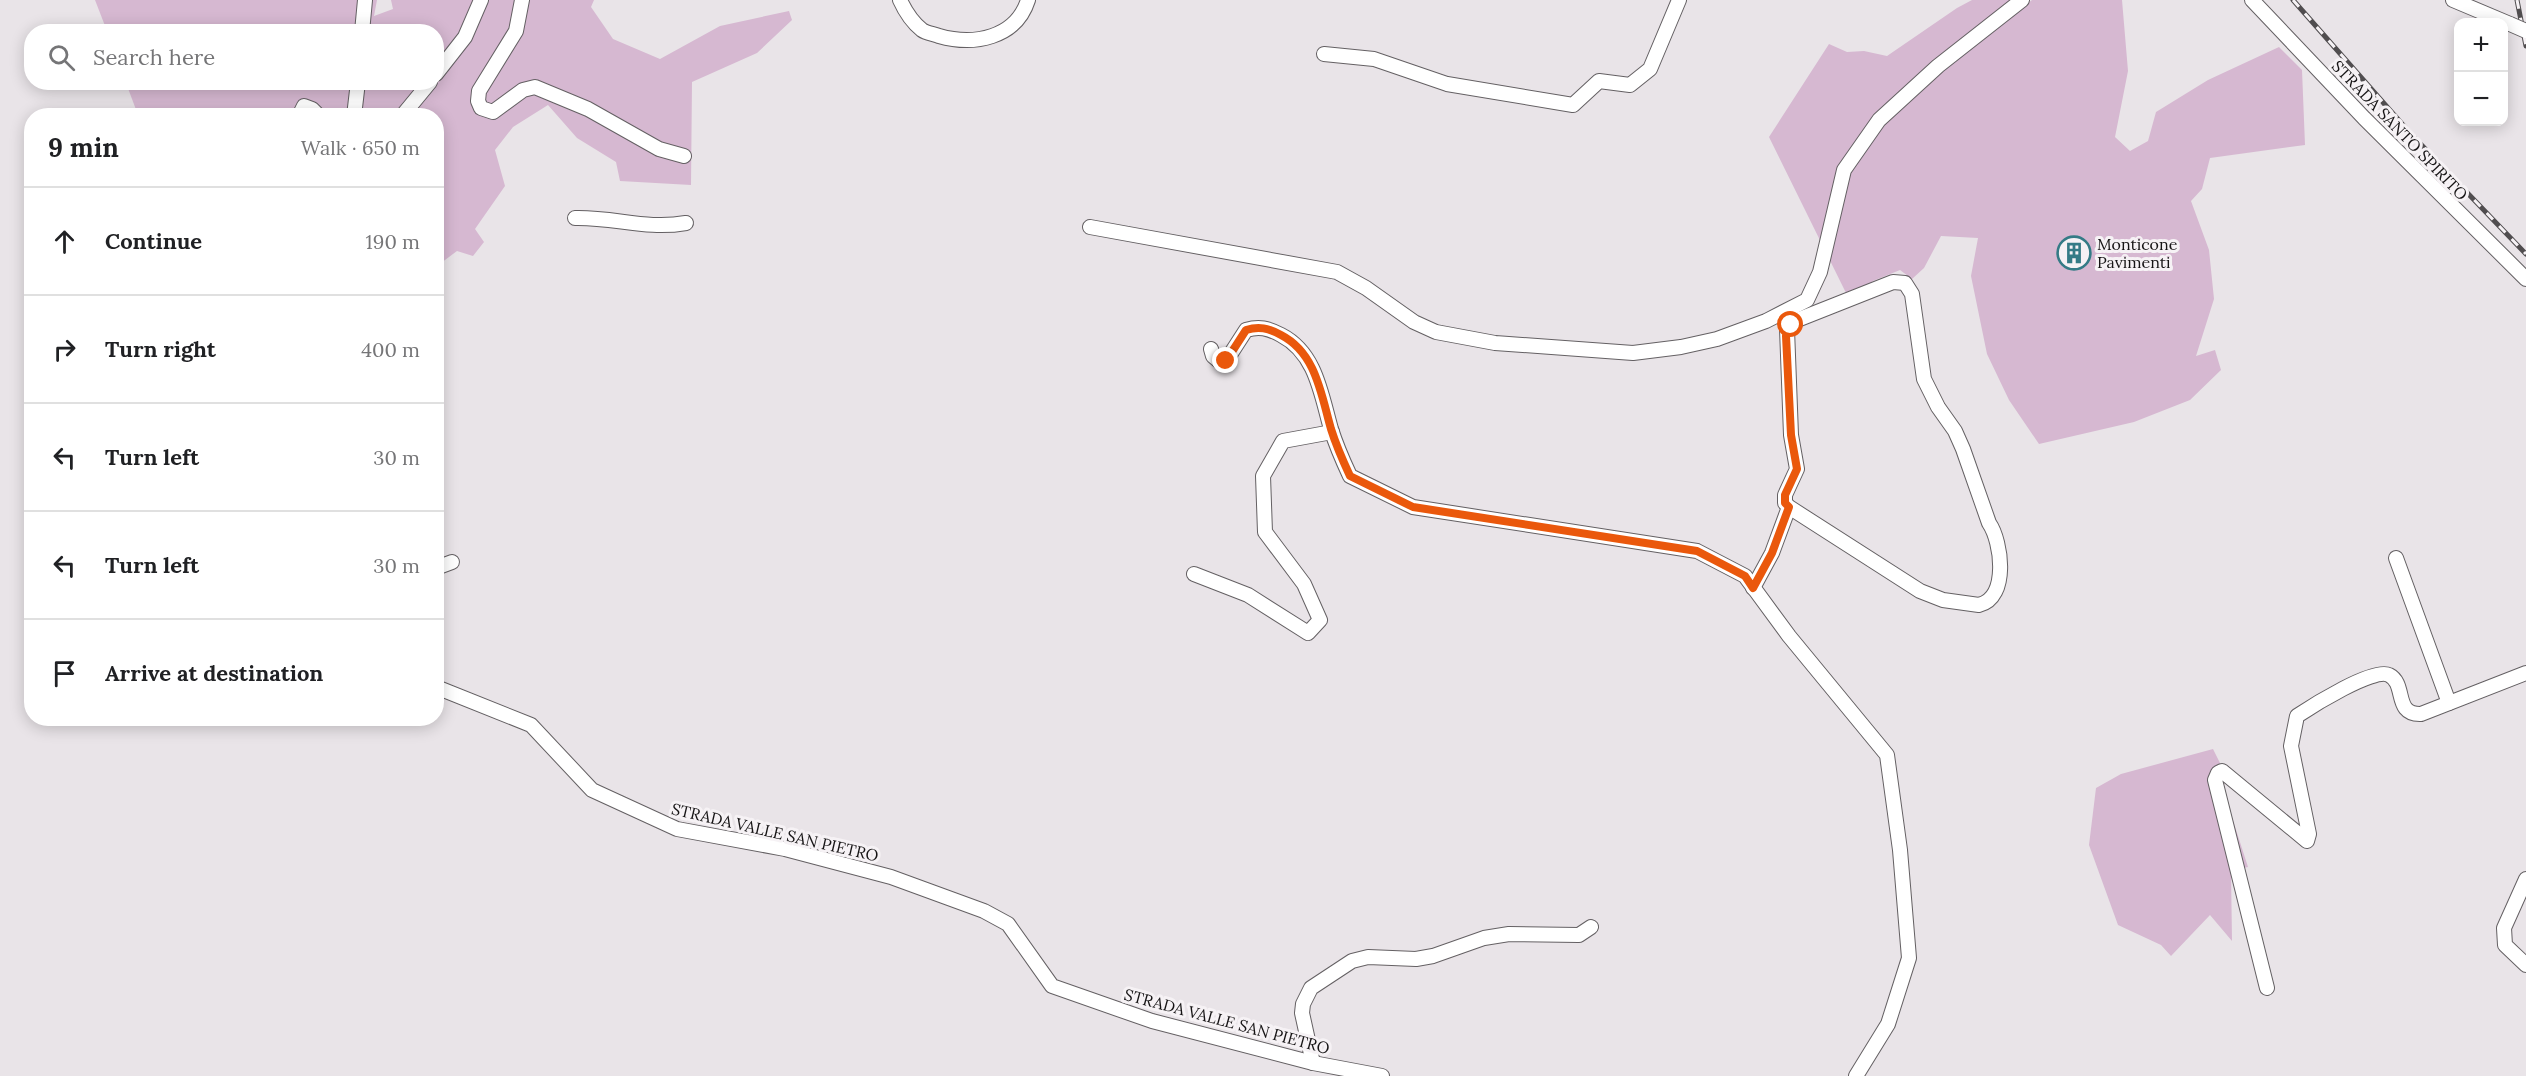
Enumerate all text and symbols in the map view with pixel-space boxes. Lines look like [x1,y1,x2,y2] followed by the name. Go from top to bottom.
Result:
[2454,18,2508,126] map controls
[2454,18,2508,72] button: +
[24,24,444,90] search box
[45,41,78,74] icon: search
[93,43,215,71] text: Search here
[2328,56,2472,204] street label: STRADA SANTO SPIRITO
[2454,72,2508,126] button: −
[48,131,119,164] text: 9 min
[301,135,420,160] text: Walk · 650 m
[48,225,81,258] icon: ahead
[105,227,202,255] text: Continue
[366,229,420,254] text: 190 m
[2097,234,2178,272] place label: Monticone Pavimenti
[2056,235,2092,271] building icon: Monticone Pavimenti
[1777,311,1803,337] route start
[48,333,81,366] icon: right
[105,335,216,363] text: Turn right
[361,337,420,362] text: 400 m
[1212,347,1238,373] route end
[48,441,81,474] icon: left
[105,443,199,471] text: Turn left
[373,445,420,470] text: 30 m
[48,549,81,582] icon: left
[105,551,199,579] text: Turn left
[373,553,420,578] text: 30 m
[48,657,81,690] icon: arrive
[105,659,323,687] text: Arrive at destination
[670,798,880,866] street label: STRADA VALLE SAN PIETRO
[1122,984,1332,1058] street label: STRADA VALLE SAN PIETRO

